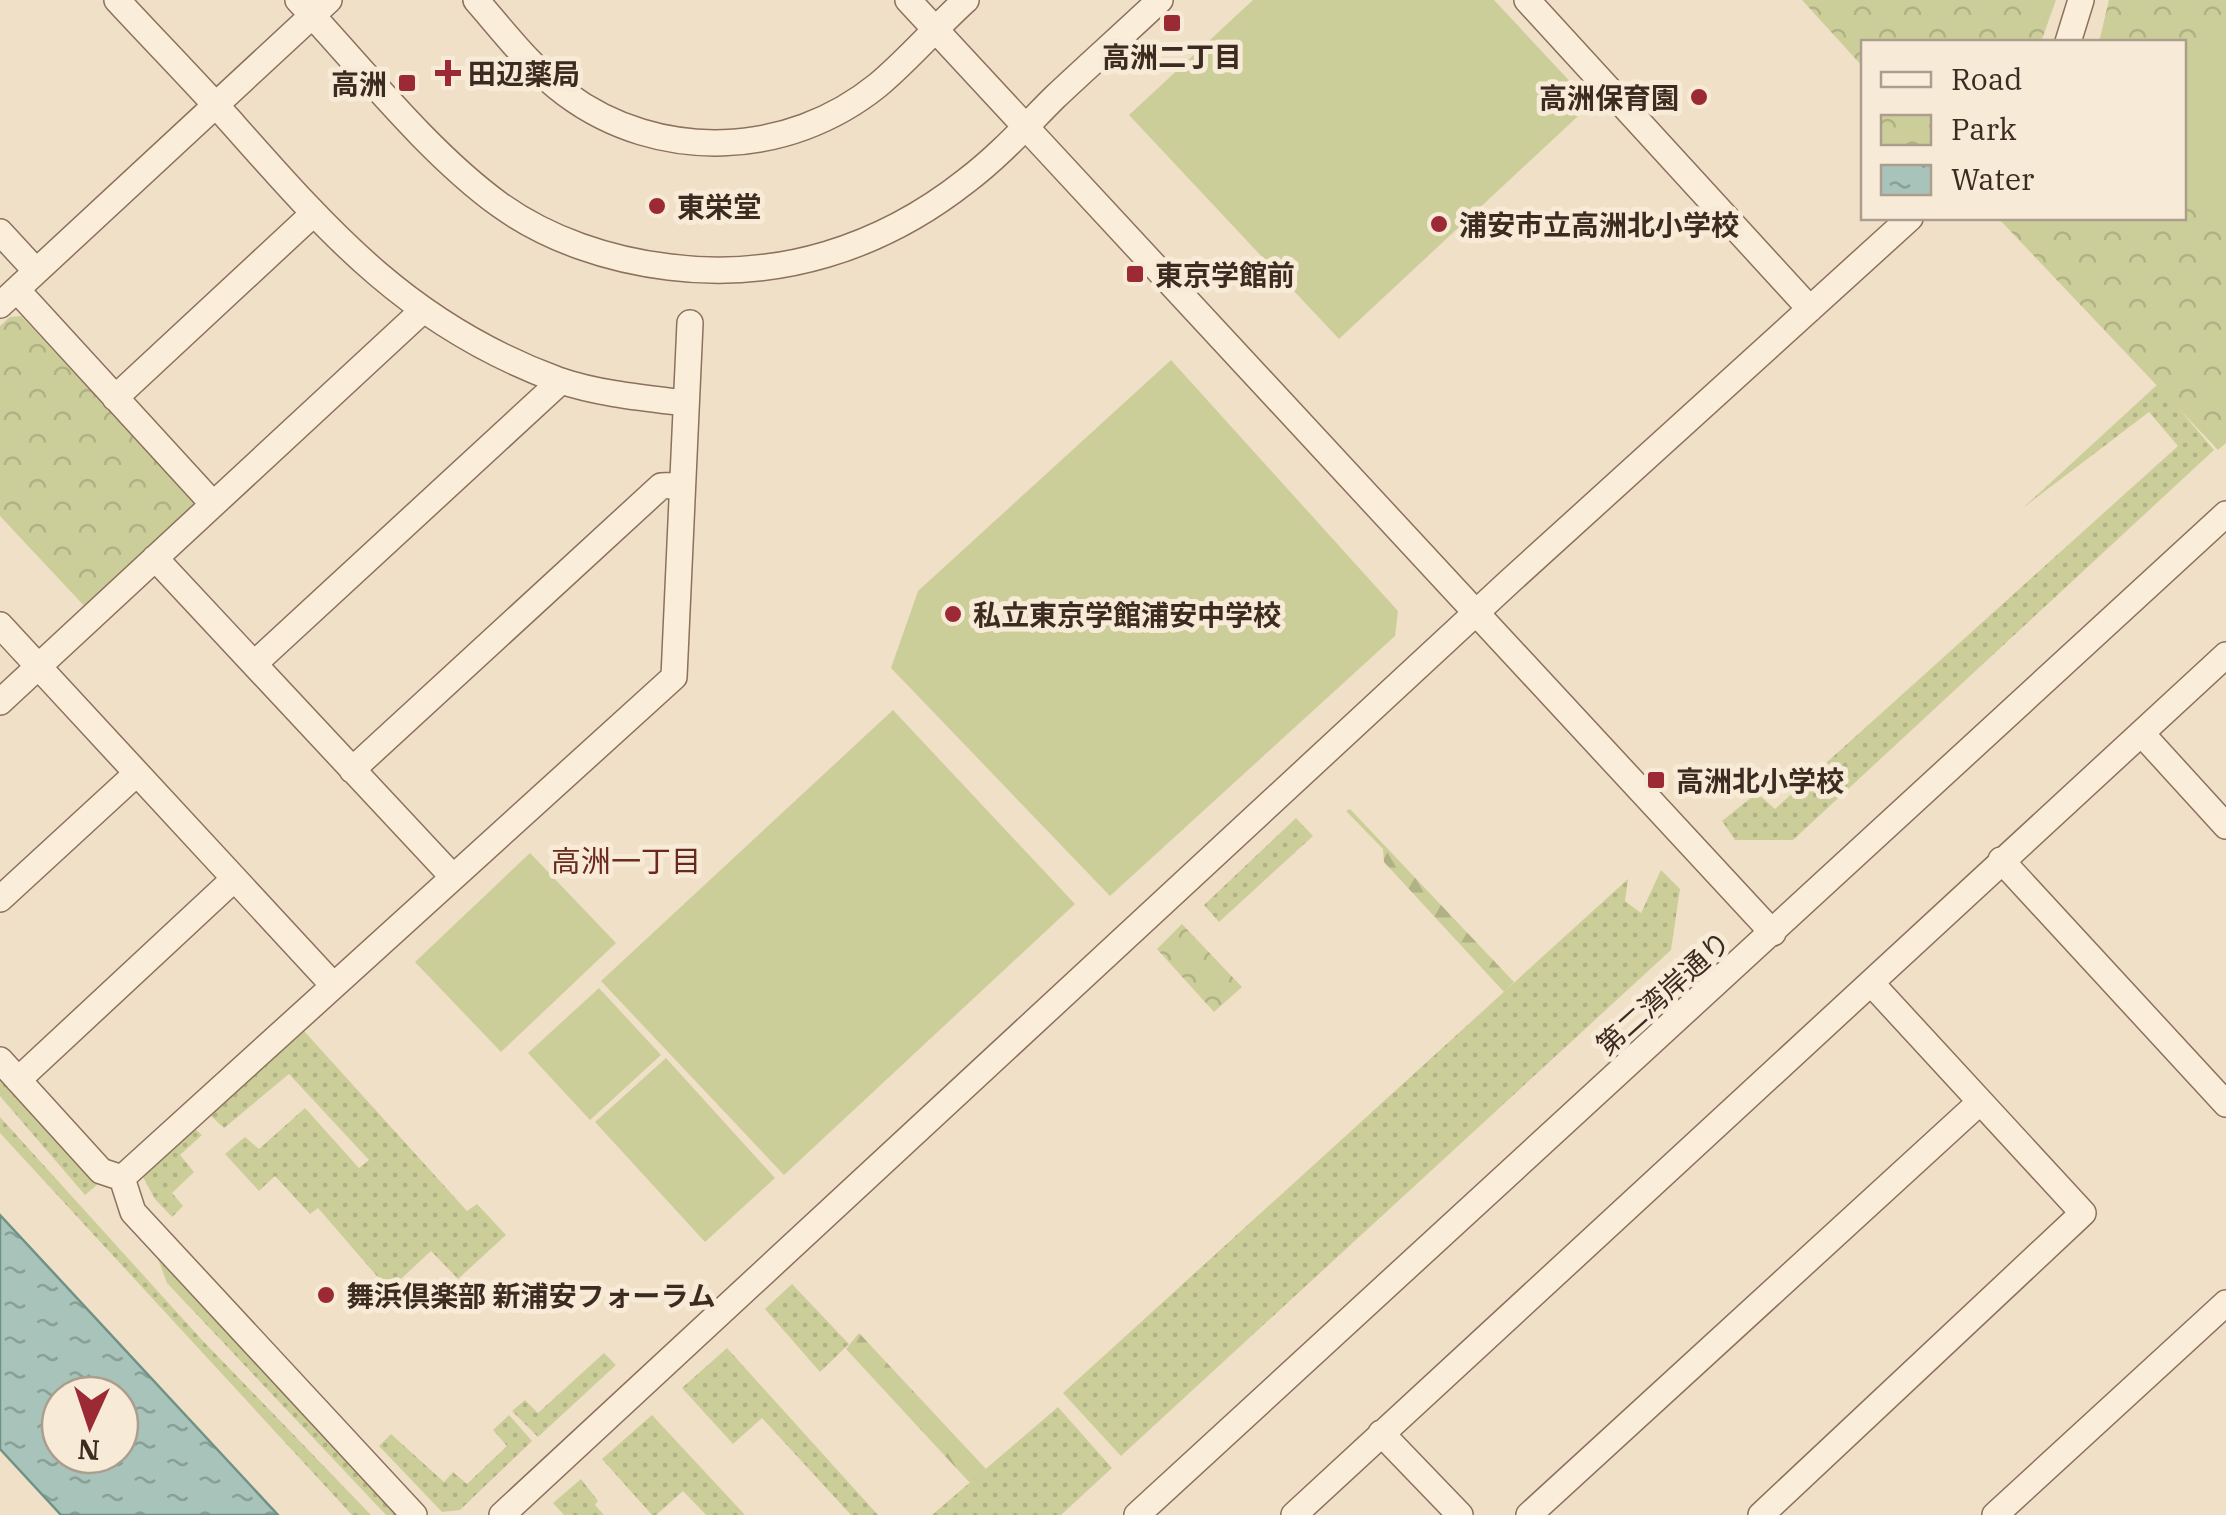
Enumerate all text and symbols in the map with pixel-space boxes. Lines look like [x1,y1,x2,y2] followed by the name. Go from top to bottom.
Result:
[1161,12,1183,34] marker: 高洲二丁目
[1102,38,1242,75] place label: 高洲二丁目
[1861,40,2186,220] legend
[468,55,580,92] place label: 田辺薬局
[1951,59,2023,98] text: Road
[437,62,459,84] marker: 田辺薬局
[331,65,387,102] place label: 高洲
[396,72,418,94] marker: 高洲
[1539,79,1679,116] place label: 高洲保育園
[1688,86,1710,108] marker: 高洲保育園
[1951,109,2017,148] text: Park
[1951,159,2034,198] text: Water
[677,188,761,225] place label: 東栄堂
[646,195,668,217] marker: 東栄堂
[1459,206,1739,243] place label: 浦安市立高洲北小学校
[1428,213,1450,235] marker: 浦安市立高洲北小学校
[1155,256,1295,293] place label: 東京学館前
[1124,263,1146,285] marker: 東京学館前
[973,596,1281,633] place label: 私立東京学館浦安中学校
[942,603,964,625] marker: 私立東京学館浦安中学校
[1676,762,1844,799] place label: 高洲北小学校
[1645,769,1667,791] marker: 高洲北小学校
[551,841,701,880] district label: 高洲一丁目
[1588,923,1738,1063] street label: 第二湾岸通り
[346,1277,716,1314] place label: 舞浜倶楽部 新浦安フォーラム
[315,1284,337,1306] marker: 舞浜倶楽部 新浦安フォーラム
[40,1375,140,1475] north arrow
[77,1431,101,1470] text: N

